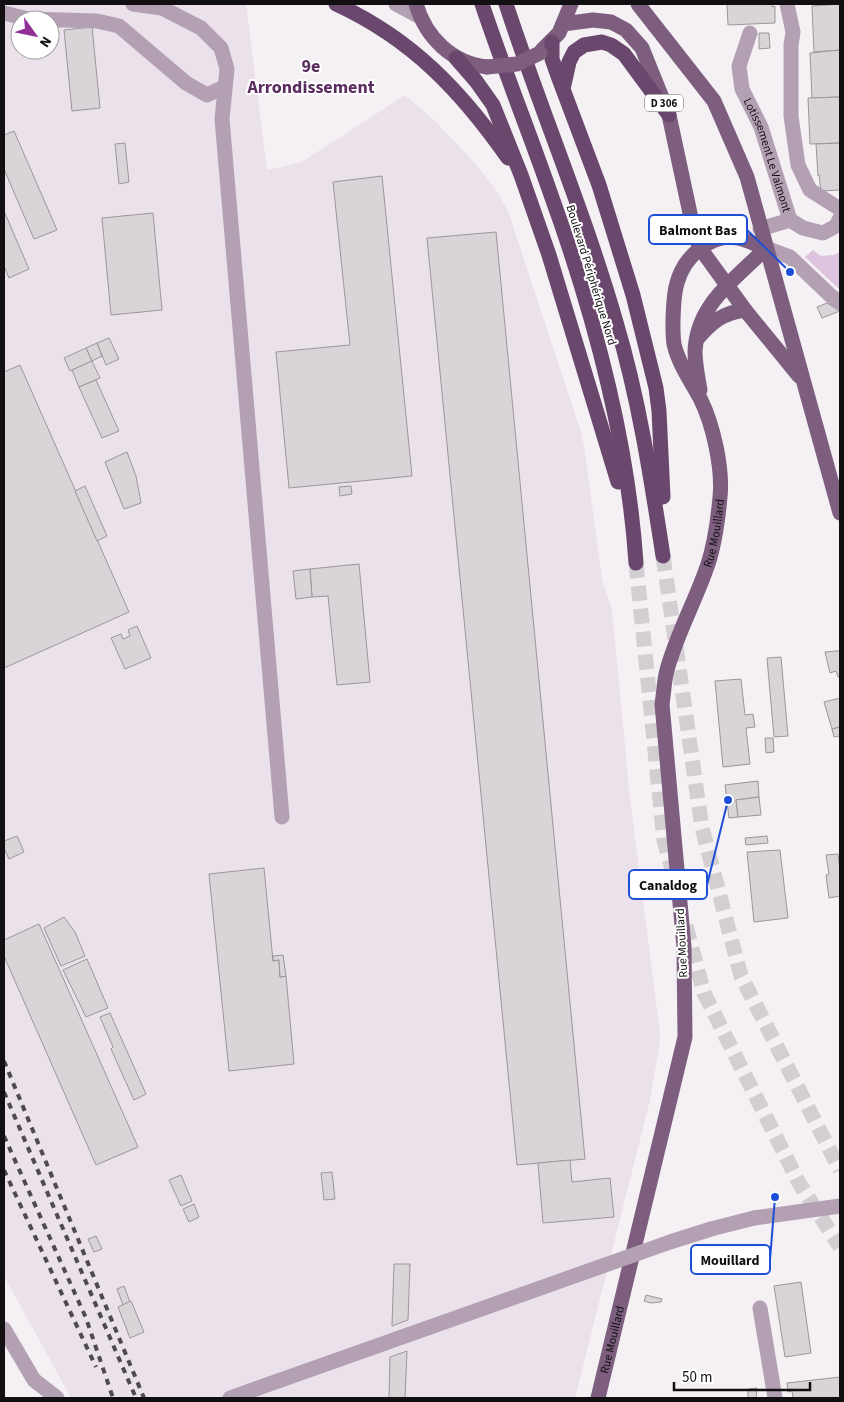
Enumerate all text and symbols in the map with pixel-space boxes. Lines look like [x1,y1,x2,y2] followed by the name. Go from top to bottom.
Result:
[10,10,60,60] north arrow
[34,32,56,51] text: N
[246,54,375,100] district label: 9e Arrondissement
[645,95,683,112] road number: D 306
[739,95,796,214] street label: Lotissement Le Valmont
[562,203,620,347] street label: Boulevard Périphérique Nord
[649,215,747,244] callout: Balmont Bas
[659,221,737,241] text: Balmont Bas
[699,498,728,570] street label: Rue Mouillard
[629,870,707,899] callout: Canaldog
[639,876,698,896] text: Canaldog
[672,908,692,978] street label: Rue Mouillard
[691,1245,770,1274] callout: Mouillard
[700,1251,760,1271] text: Mouillard
[596,1304,628,1375] street label: Rue Mouillard
[674,1360,810,1392] scale bar
[682,1367,712,1388] text: 50 m

